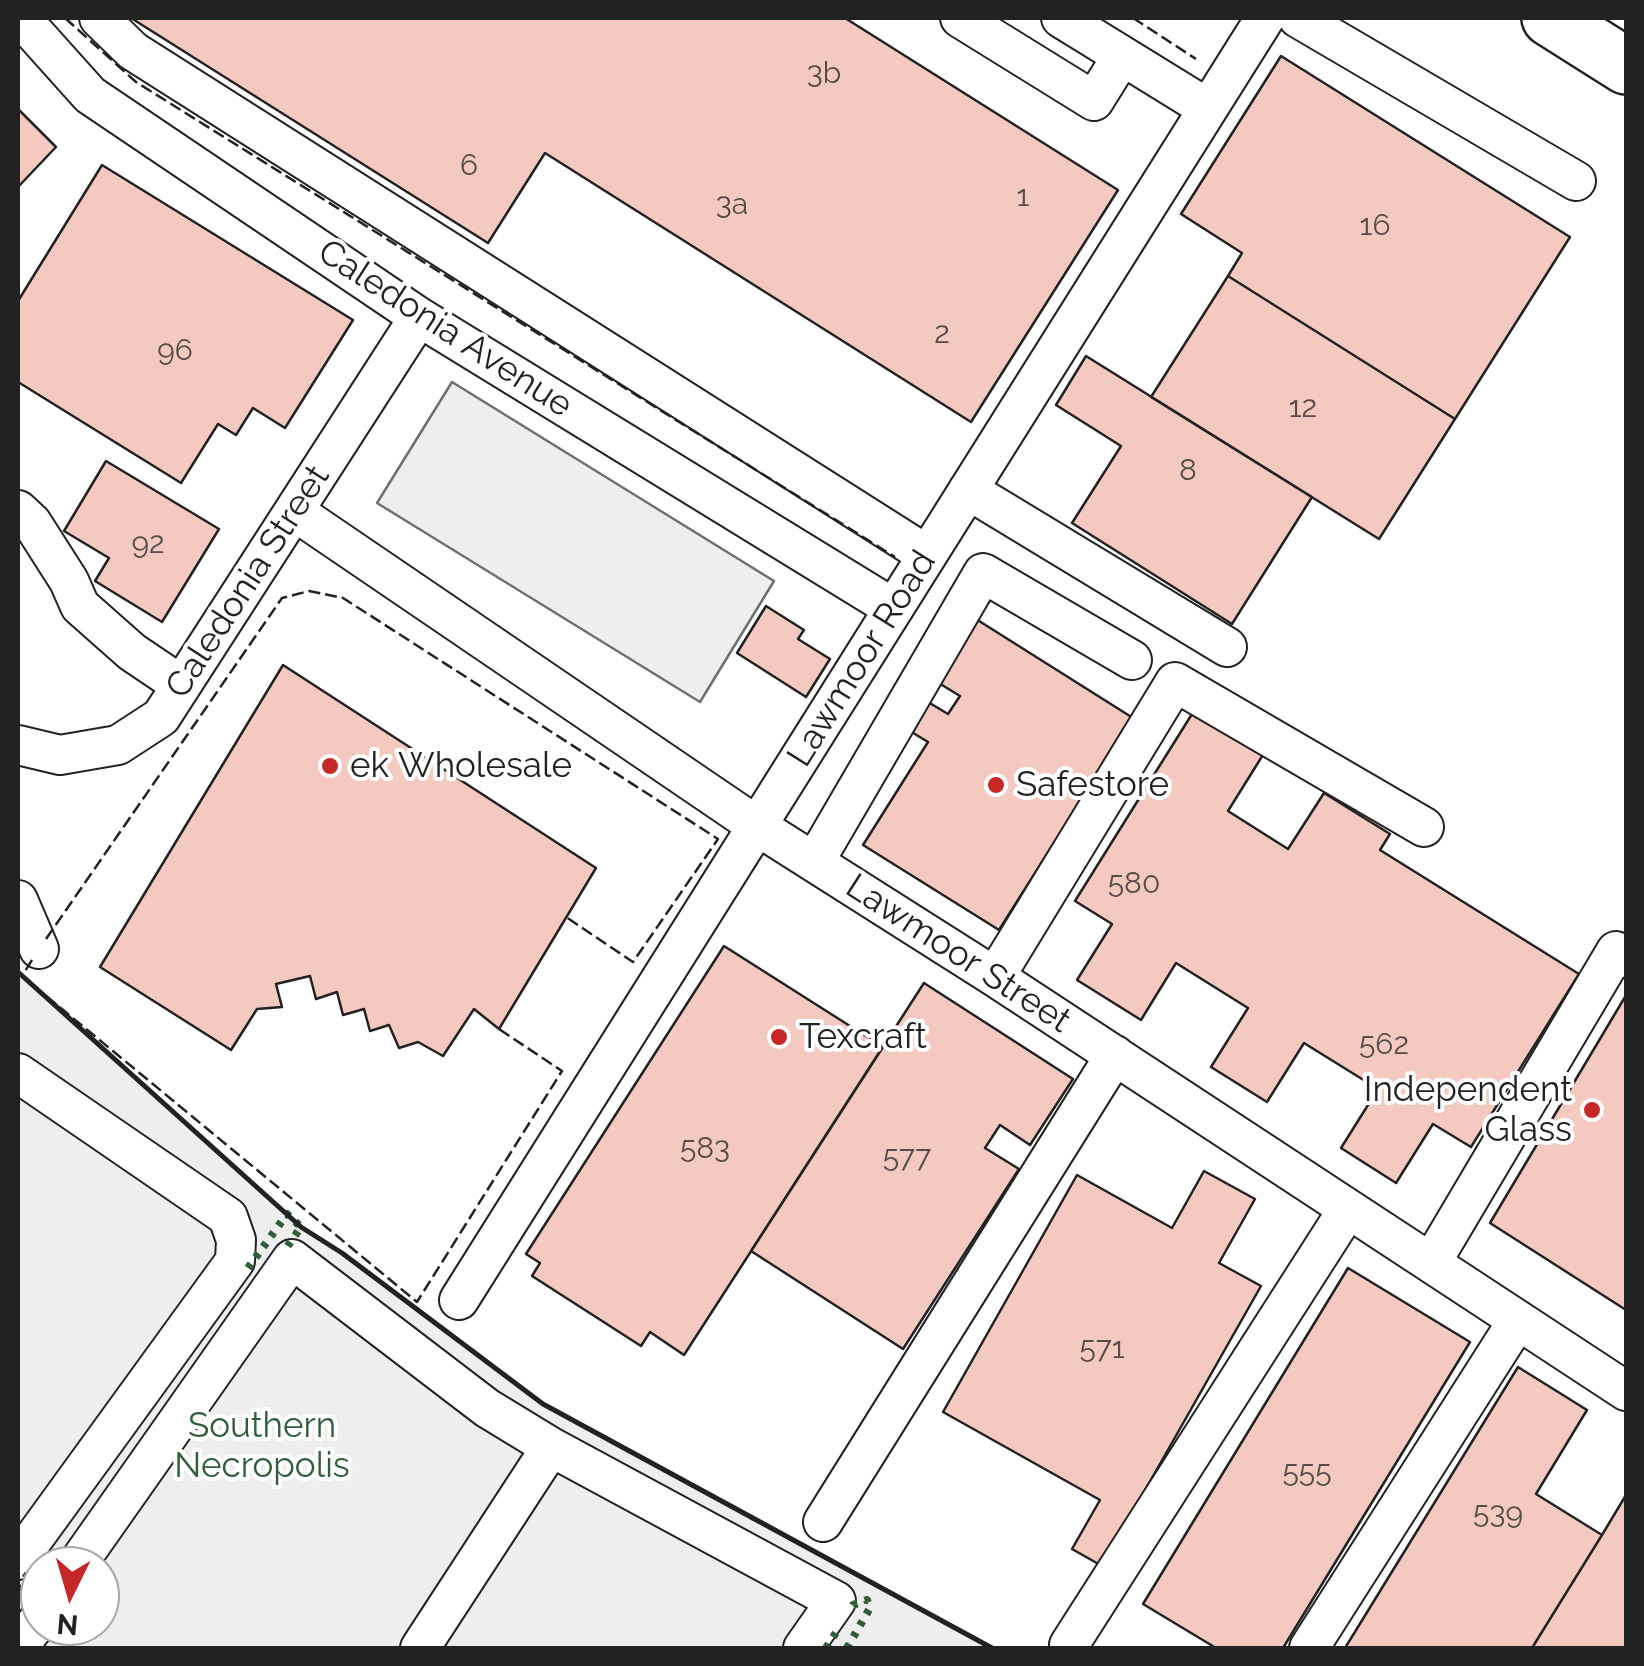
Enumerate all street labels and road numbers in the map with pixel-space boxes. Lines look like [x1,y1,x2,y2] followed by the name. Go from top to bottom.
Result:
[310,231,580,427] street label: Caledonia Avenue
[157,458,339,706] street label: Caledonia Street
[779,543,945,775] street label: Lawmoor Road
[838,866,1078,1042] street label: Lawmoor Street

